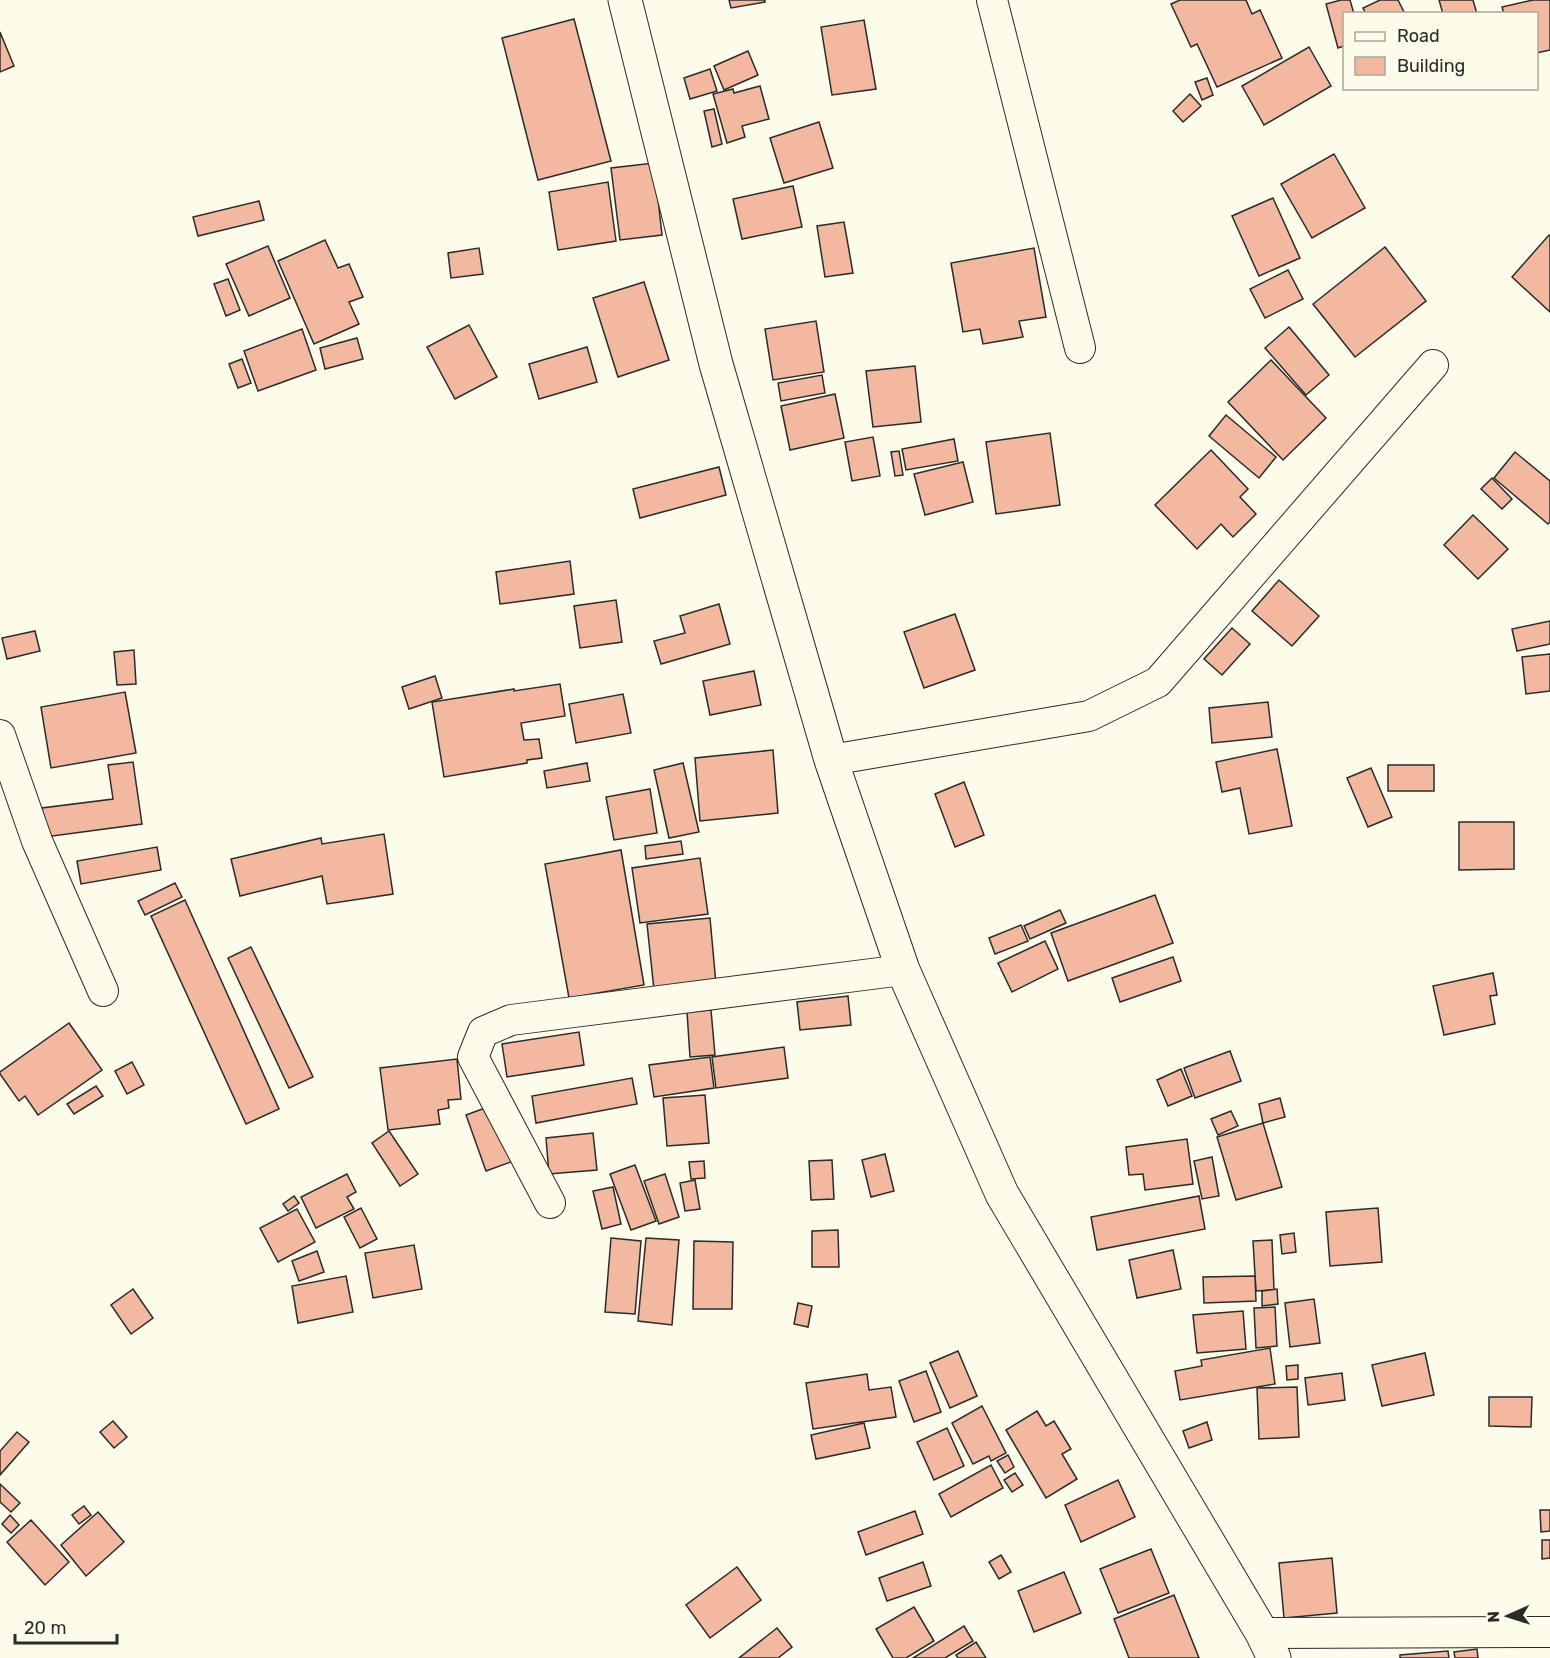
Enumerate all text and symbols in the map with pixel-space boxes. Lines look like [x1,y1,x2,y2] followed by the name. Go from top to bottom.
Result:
[1343,12,1538,90] legend
[1397,25,1440,47] text: Road
[1397,55,1465,77] text: Building
[1478,1586,1538,1646] north arrow
[15,1607,117,1645] scale bar
[1484,1611,1503,1623] text: N
[24,1617,66,1639] text: 20 m

